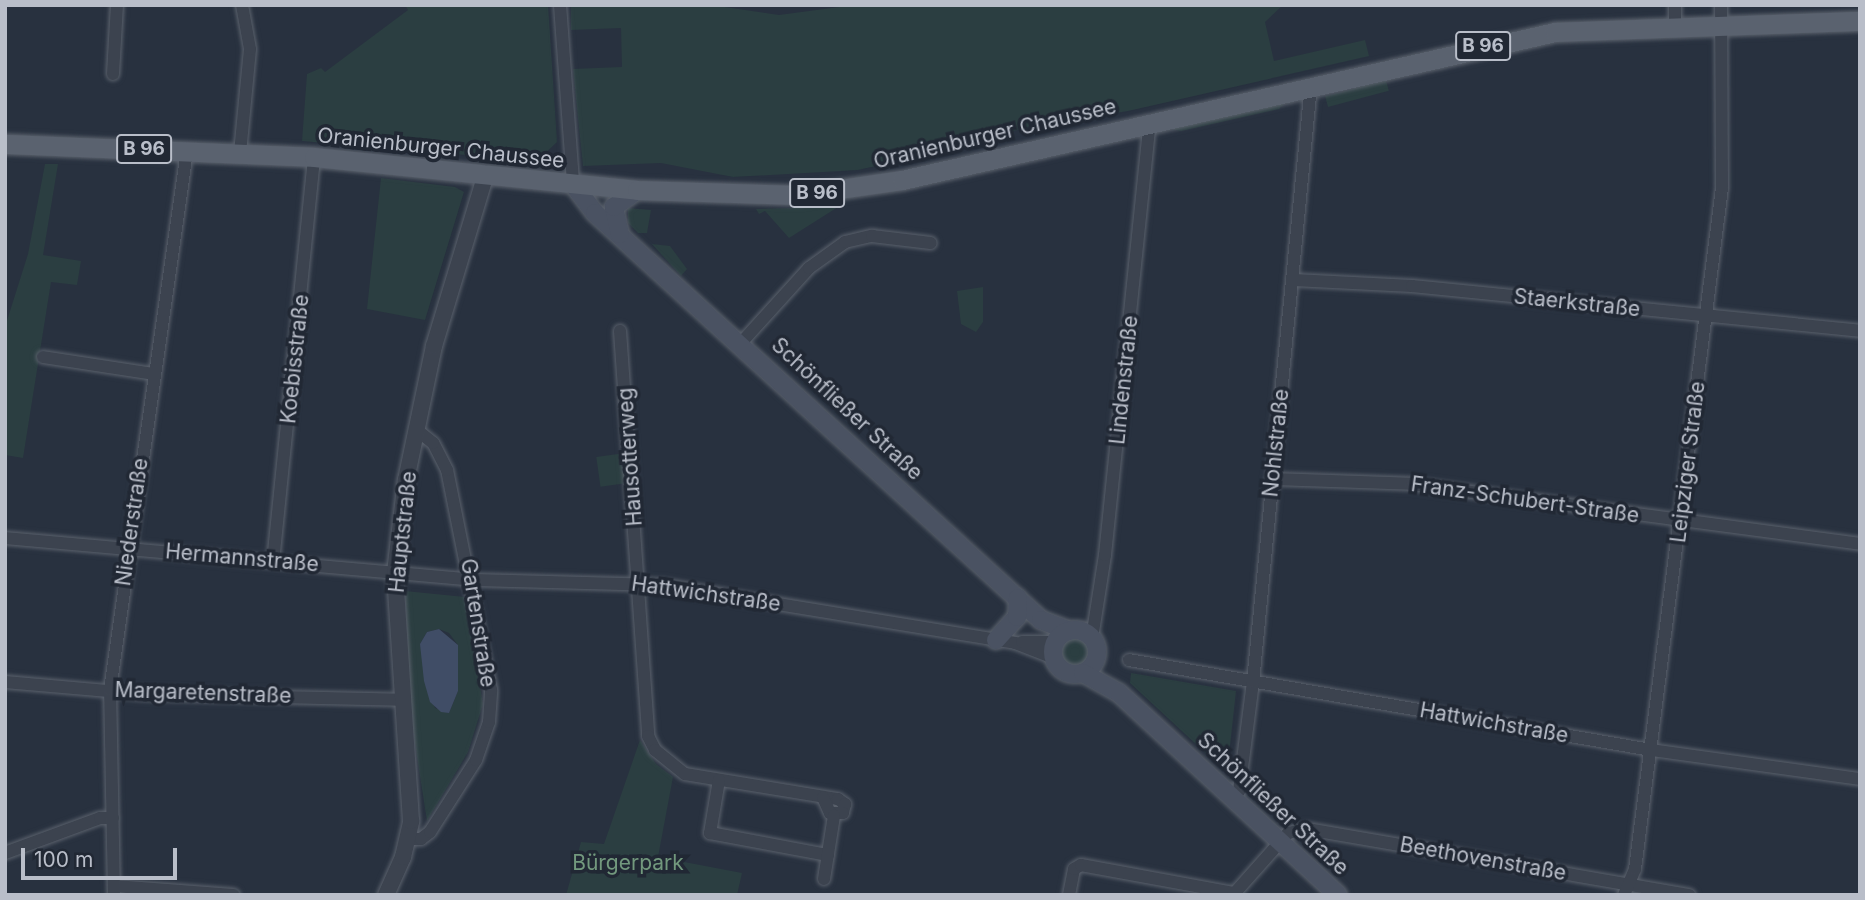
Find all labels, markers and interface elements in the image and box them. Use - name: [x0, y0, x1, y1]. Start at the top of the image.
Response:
- road number: B 96: [1455, 30, 1511, 61]
- street label: Oranienburger Chaussee: [871, 94, 1119, 174]
- street label: Oranienburger Chaussee: [316, 122, 566, 174]
- road number: B 96: [116, 134, 172, 164]
- road number: B 96: [789, 178, 845, 209]
- street label: Staerkstraße: [1512, 284, 1642, 322]
- street label: Koebisstraße: [276, 293, 314, 425]
- street label: Lindenstraße: [1105, 314, 1143, 446]
- street label: Schönfließer Straße: [766, 333, 928, 485]
- street label: Leipziger Straße: [1666, 380, 1710, 544]
- street label: Hausotterweg: [613, 387, 647, 527]
- street label: Nohlstraße: [1258, 388, 1294, 498]
- street label: Niederstraße: [111, 456, 153, 588]
- street label: Hauptstraße: [384, 470, 422, 594]
- street label: Franz-Schubert-Straße: [1409, 472, 1641, 528]
- street label: Hermannstraße: [164, 539, 320, 577]
- street label: Gartenstraße: [455, 557, 501, 689]
- street label: Hattwichstraße: [630, 571, 782, 617]
- street label: Margaretenstraße: [114, 677, 292, 709]
- street label: Hattwichstraße: [1418, 698, 1570, 748]
- street label: Schönfließer Straße: [1192, 728, 1354, 880]
- street label: Beethovenstraße: [1398, 832, 1568, 886]
- scale bar: [24, 834, 180, 878]
- text: 100 m: [34, 847, 93, 872]
- park label: Bürgerpark: [572, 850, 684, 876]

